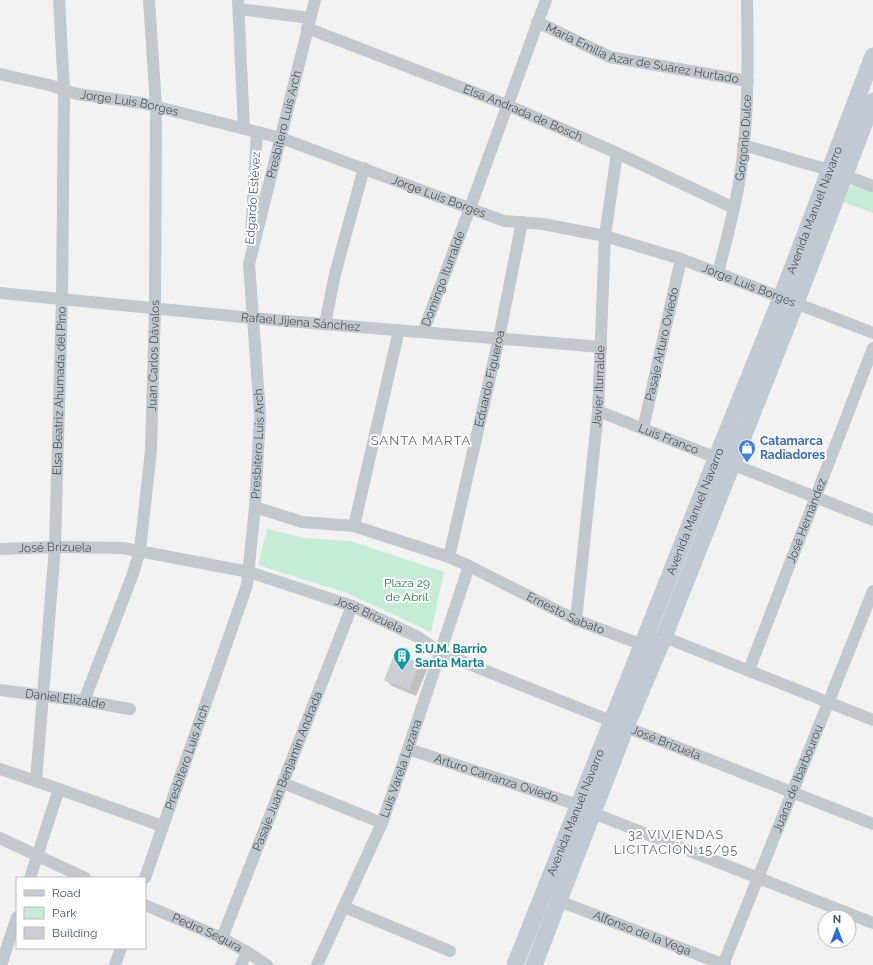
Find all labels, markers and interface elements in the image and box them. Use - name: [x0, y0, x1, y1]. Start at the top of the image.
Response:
- street label: Maria Emilia Azar de Suárez Hurtado: [543, 20, 740, 86]
- street label: Presbítero Luis Arch: [264, 69, 304, 180]
- street label: Elsa Andrada de Bosch: [461, 82, 585, 144]
- street label: Jorge Luis Borges: [80, 88, 180, 119]
- street label: Gorgonio Dulce: [732, 94, 754, 182]
- street label: Avenida Manuel Navarro: [784, 144, 845, 276]
- street label: Edgardo Estévez: [243, 151, 263, 245]
- street label: Jorge Luis Borges: [390, 173, 488, 221]
- street label: Domingo Iturralde: [419, 229, 468, 328]
- street label: Jorge Luis Borges: [700, 261, 798, 310]
- street label: Pasaje Arturo Oviedo: [642, 286, 681, 402]
- street label: Juan Carlos Dávalos: [145, 300, 162, 412]
- street label: Elsa Beatriz Ahumada del Pino: [50, 306, 69, 475]
- street label: Rafael Jijena Sánchez: [240, 310, 361, 334]
- street label: Eduardo Figueroa: [472, 329, 507, 428]
- street label: Javier Iturralde: [589, 345, 608, 428]
- street label: Presbítero Luis Arch: [248, 388, 267, 499]
- street label: Luis Franco: [636, 421, 701, 457]
- district label: SANTA MARTA: [371, 433, 471, 448]
- place label: Catamarca Radiadores: [760, 434, 825, 462]
- shop icon: Catamarca Radiadores: [737, 438, 757, 463]
- street label: Avenida Manuel Navarro: [664, 446, 727, 577]
- street label: José Hernández: [784, 476, 829, 565]
- street label: José Brizuela: [18, 540, 92, 555]
- park label: Plaza 29 de Abril: [384, 576, 430, 604]
- street label: Ernesto Sabato: [524, 589, 606, 637]
- street label: José Brizuela: [333, 594, 406, 636]
- place label: S.U.M. Barrio Santa Marta: [415, 642, 487, 670]
- building icon: S.U.M. Barrio Santa Marta: [392, 646, 412, 671]
- street label: Daniel Elizalde: [24, 686, 107, 712]
- street label: Pasaje Juan Benjamín Andrada: [250, 689, 325, 853]
- street label: Presbítero Luis Arch: [162, 703, 212, 812]
- street label: Luis Varela Lezana: [377, 717, 424, 819]
- street label: José Brizuela: [629, 723, 703, 763]
- street label: Juana de Ibarbourou: [770, 723, 826, 834]
- street label: Avenida Manuel Navarro: [544, 747, 607, 878]
- street label: Arturo Carranza Oviedo: [433, 751, 560, 805]
- district label: 32 VIVIENDAS LICITACIÓN 15/95: [614, 827, 738, 857]
- legend: [16, 877, 146, 949]
- text: Road: [52, 886, 81, 900]
- text: Park: [52, 906, 77, 920]
- street label: Alfonso de la Vega: [591, 908, 693, 958]
- north arrow: [817, 909, 857, 949]
- street label: Pedro Segura: [170, 910, 245, 955]
- text: N: [833, 913, 841, 926]
- text: Building: [52, 926, 98, 940]

